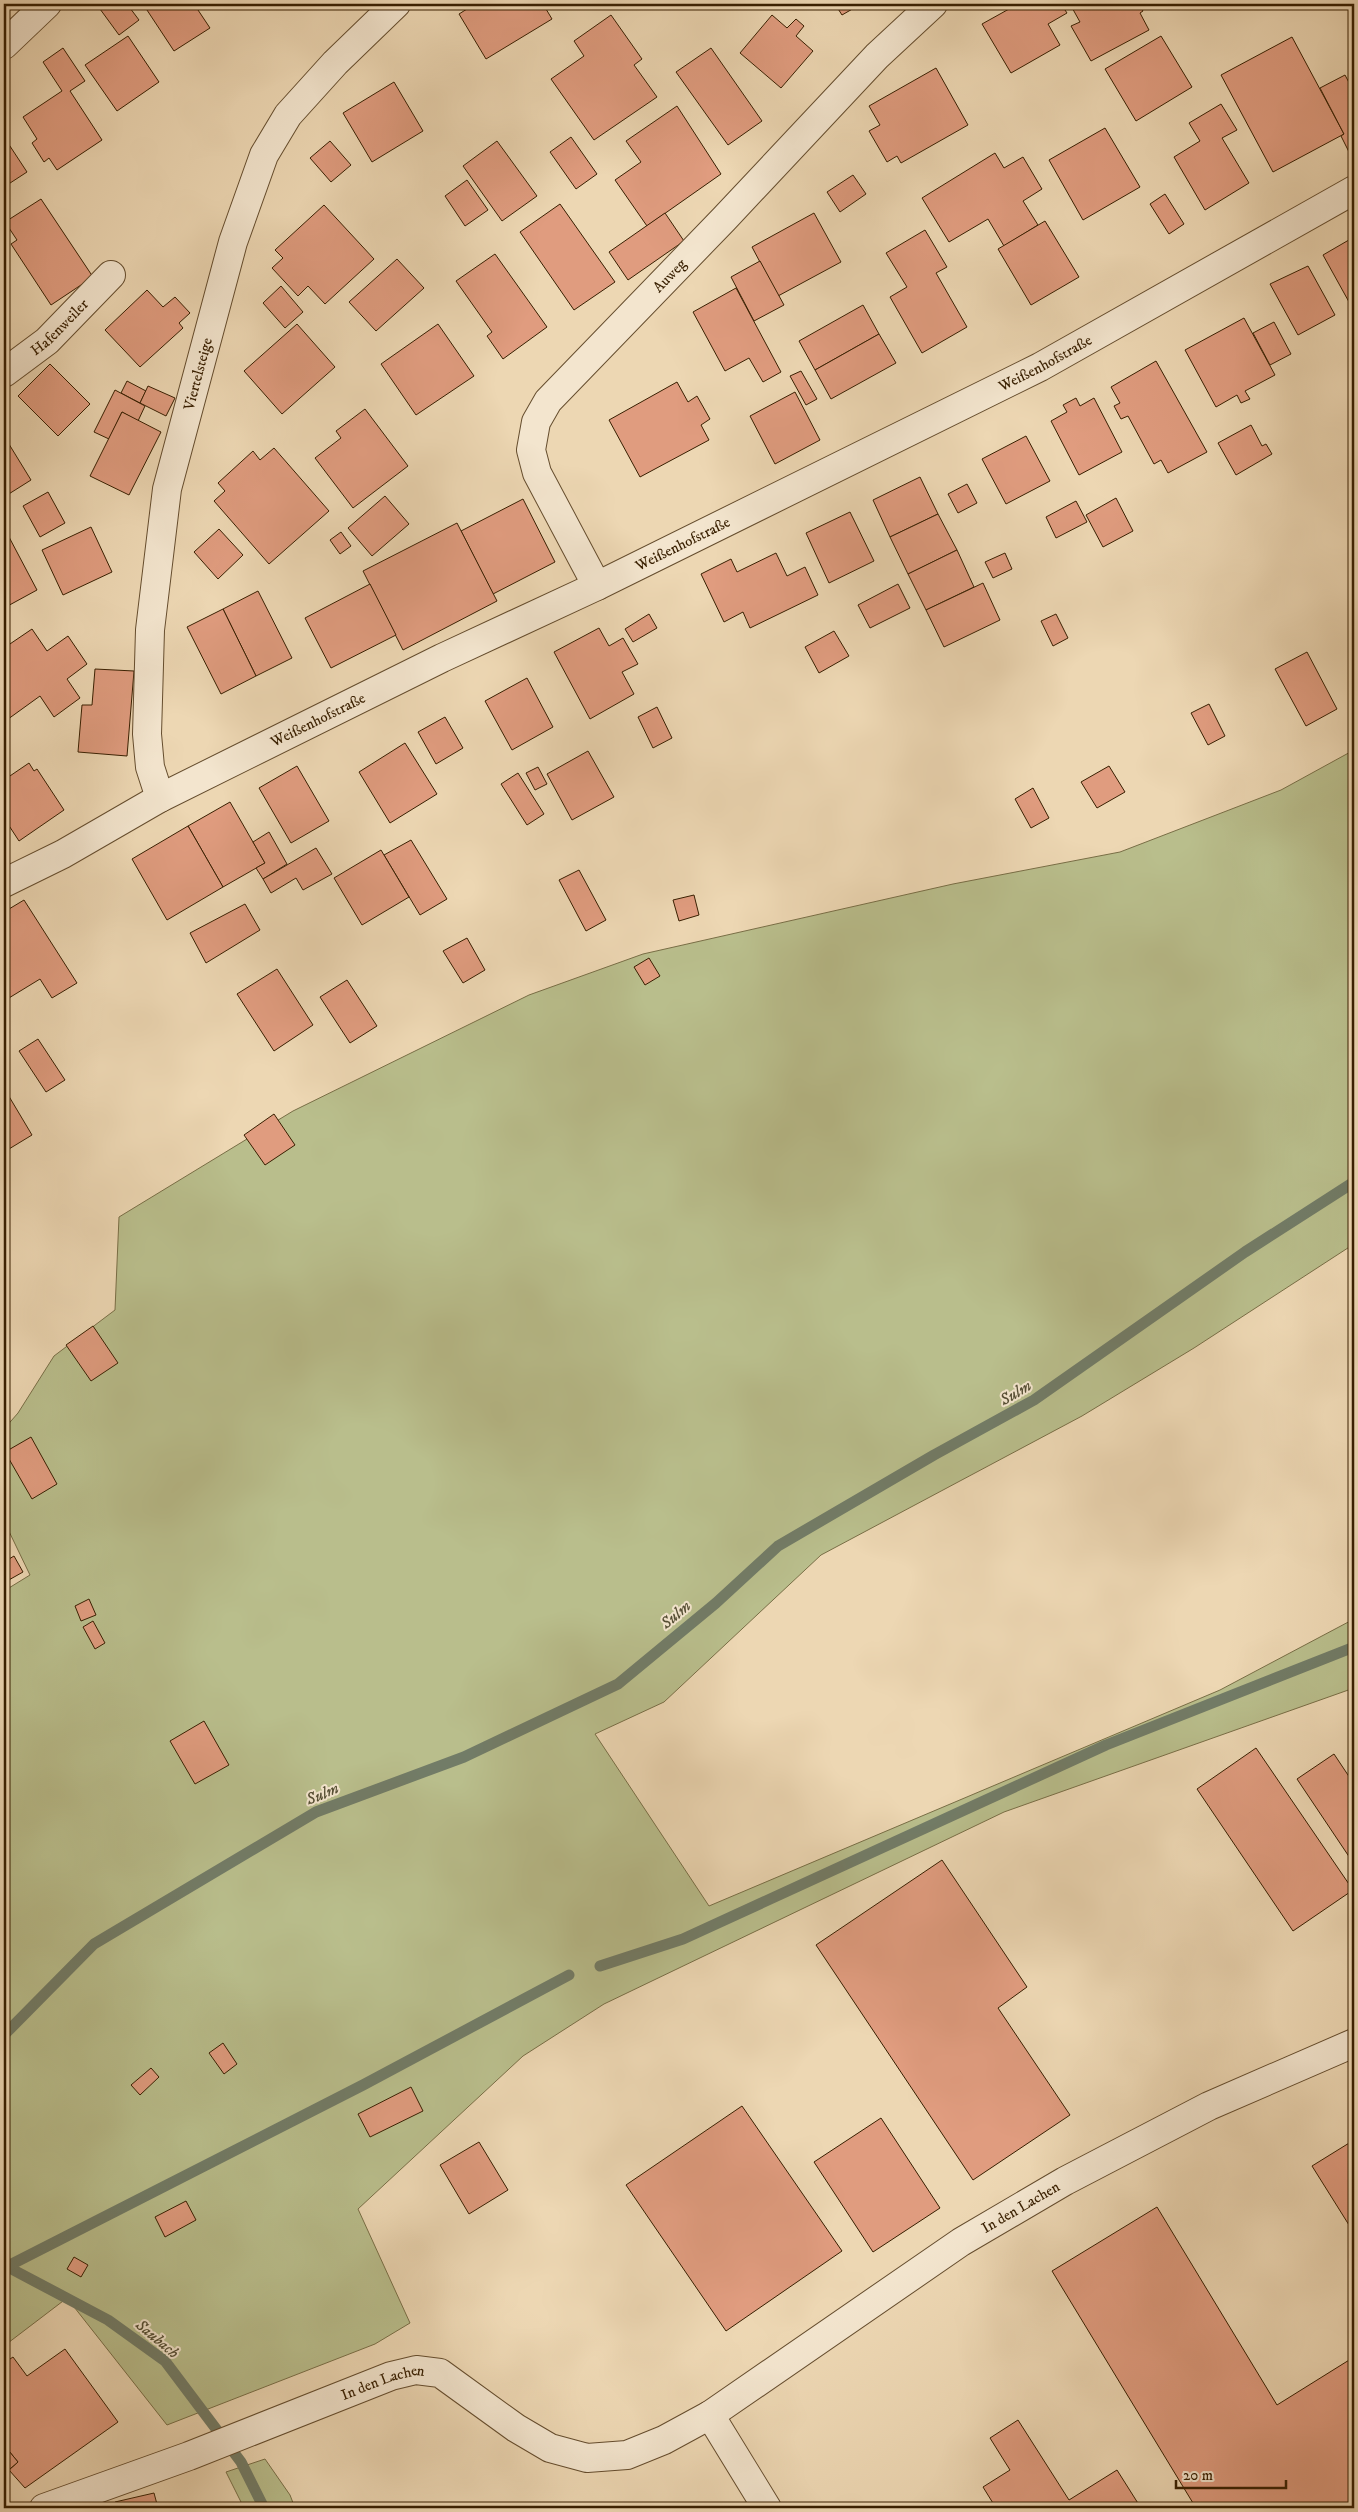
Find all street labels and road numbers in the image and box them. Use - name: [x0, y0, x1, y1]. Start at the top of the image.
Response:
- street label: Auweg: [649, 254, 691, 297]
- street label: Hafenweiler: [27, 295, 93, 360]
- street label: Weißenhofstraße: [995, 331, 1095, 396]
- street label: Viertelsteige: [179, 336, 217, 413]
- street label: Weißenhofstraße: [631, 513, 733, 576]
- street label: Weißenhofstraße: [267, 689, 369, 752]
- street label: In den Lachen: [978, 2177, 1063, 2238]
- street label: In den Lachen: [338, 2361, 426, 2405]

